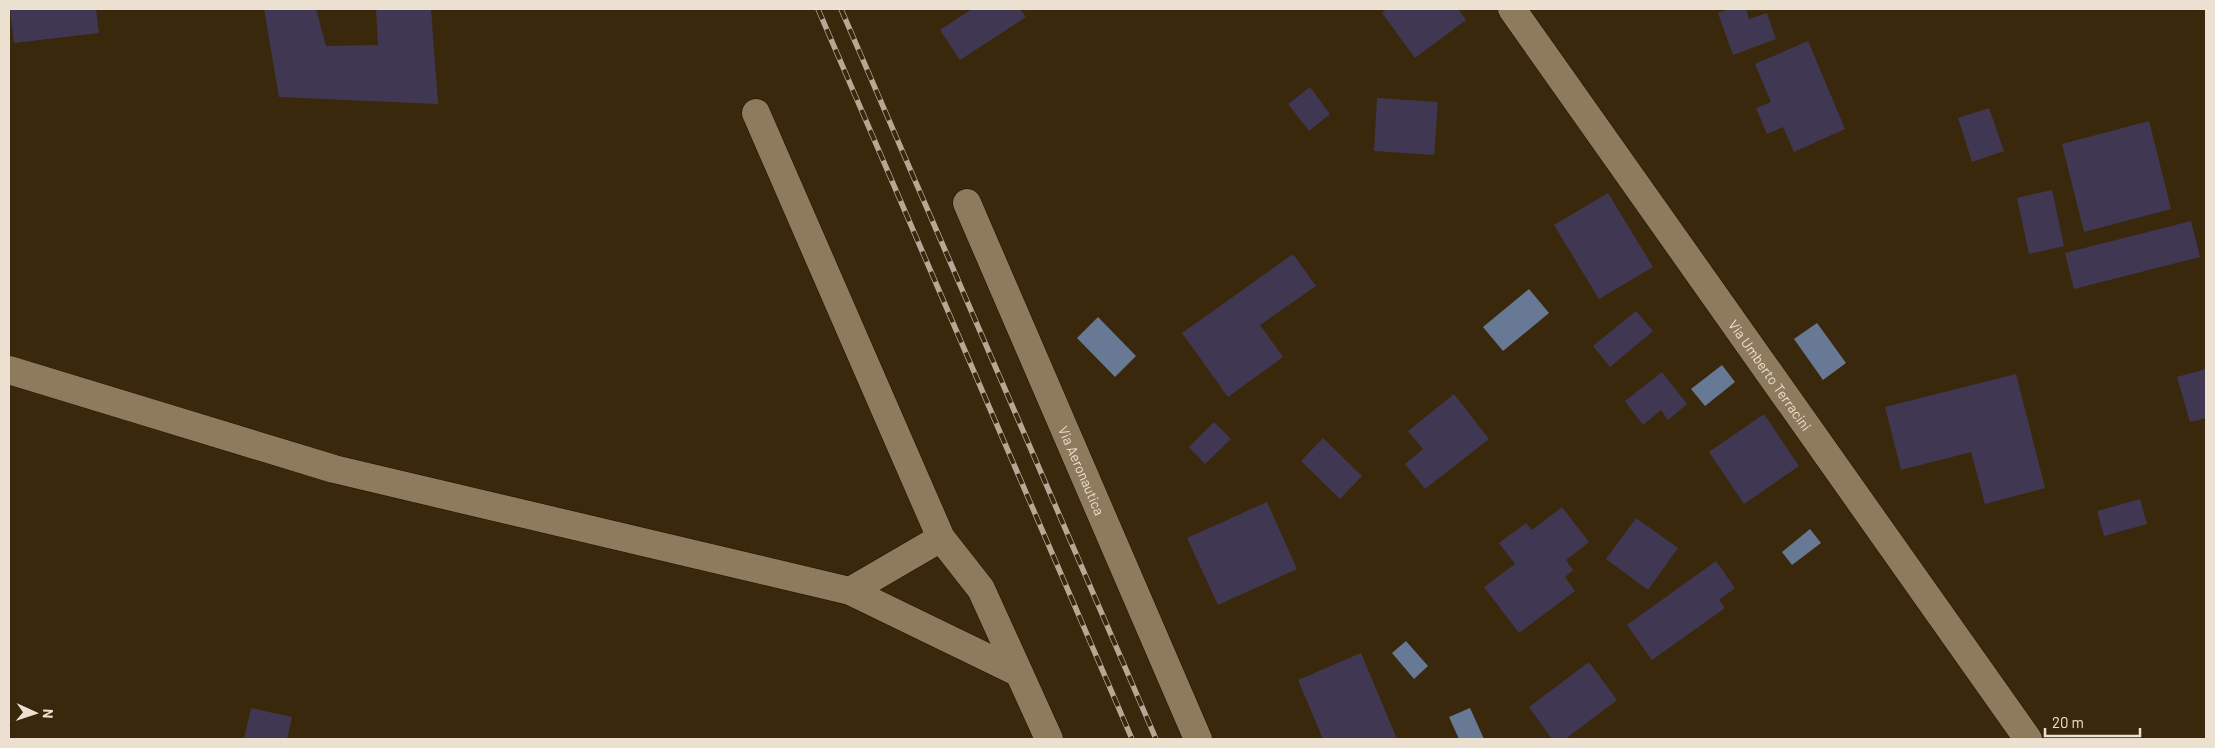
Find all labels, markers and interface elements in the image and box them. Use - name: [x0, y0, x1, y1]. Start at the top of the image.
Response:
- street label: Via Umberto Terracini: [1726, 316, 1816, 434]
- street label: Via Aeronautica: [1055, 423, 1109, 518]
- north arrow: [10, 688, 60, 738]
- scale bar: [2045, 706, 2140, 738]
- text: N: [40, 709, 57, 719]
- text: 20 m: [2052, 713, 2084, 731]

